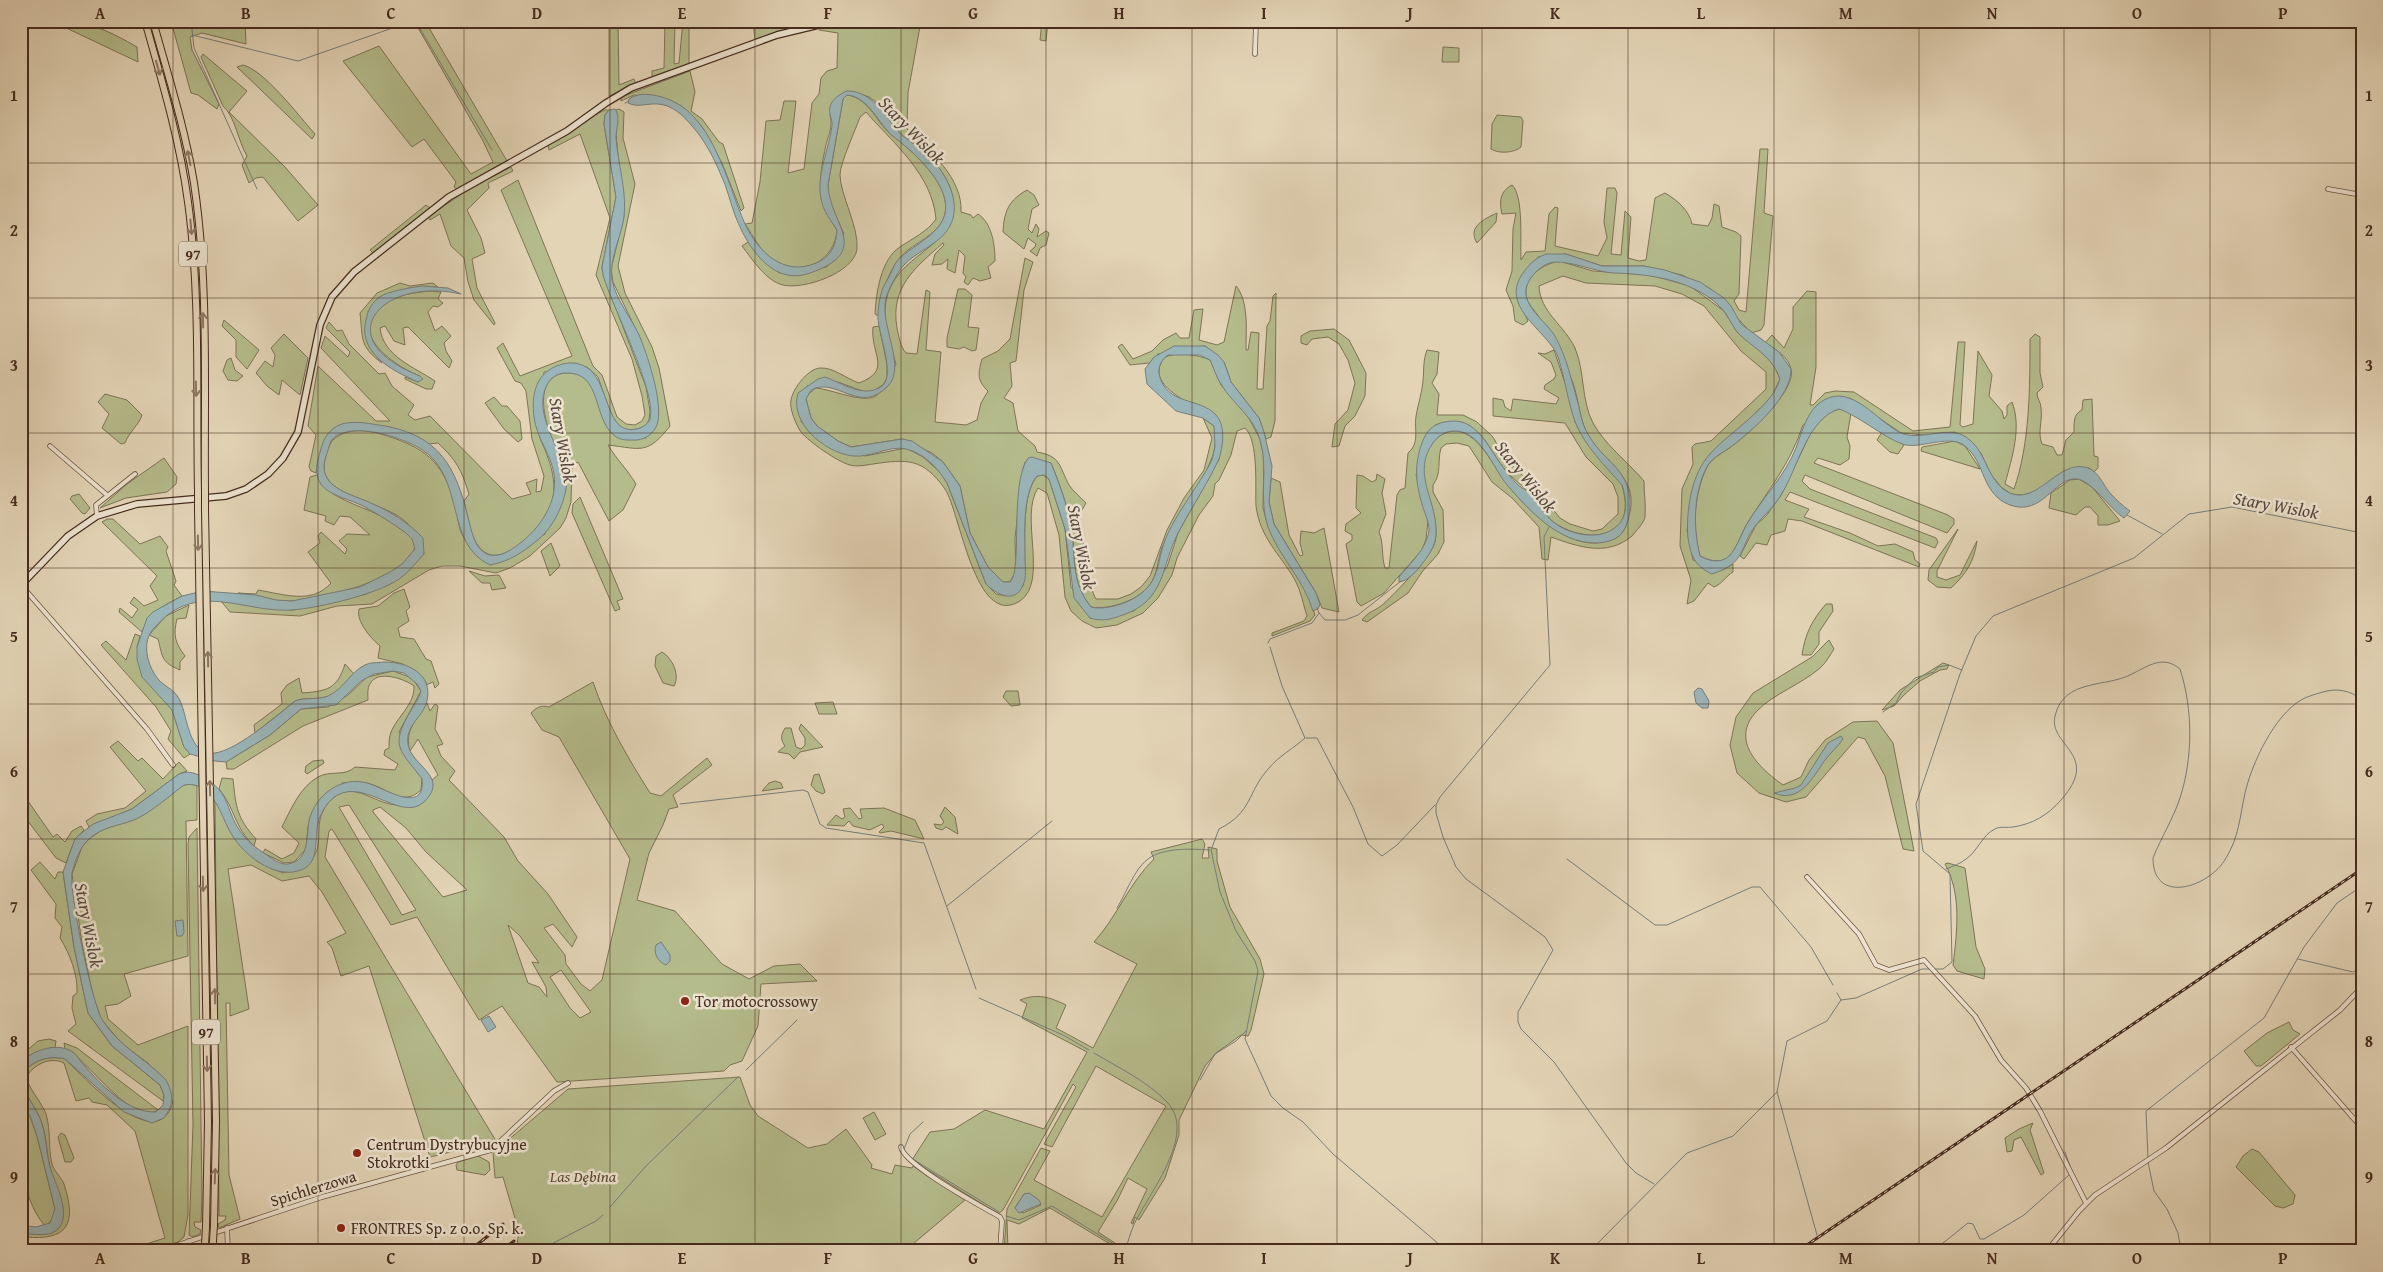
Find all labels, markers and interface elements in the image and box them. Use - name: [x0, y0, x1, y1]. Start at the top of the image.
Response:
- text: A: [95, 1, 106, 25]
- text: B: [241, 1, 251, 25]
- text: C: [386, 1, 396, 25]
- text: D: [532, 1, 542, 25]
- text: E: [678, 1, 687, 25]
- text: F: [824, 1, 832, 25]
- text: G: [968, 1, 978, 25]
- text: H: [1113, 1, 1125, 25]
- text: I: [1261, 1, 1267, 25]
- text: J: [1404, 1, 1413, 25]
- text: K: [1550, 1, 1561, 25]
- text: L: [1697, 1, 1706, 25]
- text: M: [1839, 1, 1853, 25]
- text: N: [1987, 1, 1998, 25]
- text: O: [2132, 1, 2142, 25]
- text: P: [2278, 1, 2288, 25]
- one-way arrow: [154, 60, 164, 76]
- text: 1: [10, 83, 18, 107]
- text: 1: [2365, 83, 2373, 107]
- water label: Stary Wislok: [872, 90, 952, 171]
- one-way arrow: [184, 150, 193, 166]
- text: 2: [10, 218, 18, 242]
- text: 2: [2365, 218, 2373, 242]
- one-way arrow: [186, 219, 196, 235]
- road number: 97: [179, 242, 207, 266]
- one-way arrow: [198, 312, 208, 328]
- text: 3: [10, 353, 18, 377]
- text: 3: [2365, 353, 2373, 377]
- one-way arrow: [191, 381, 201, 397]
- water label: Stary Wislok: [542, 395, 584, 485]
- water label: Stary Wislok: [1488, 434, 1564, 519]
- water label: Stary Wislok: [2231, 484, 2321, 526]
- text: 4: [10, 488, 18, 512]
- text: 4: [2365, 488, 2373, 512]
- water label: Stary Wislok: [1061, 502, 1104, 593]
- one-way arrow: [193, 534, 203, 551]
- text: 5: [10, 624, 18, 648]
- text: 5: [2365, 624, 2373, 648]
- one-way arrow: [203, 652, 212, 668]
- text: 6: [10, 759, 18, 783]
- text: 6: [2365, 759, 2373, 783]
- one-way arrow: [205, 780, 215, 796]
- one-way arrow: [199, 876, 208, 892]
- water label: Stary Wislok: [68, 880, 111, 971]
- text: 7: [10, 894, 18, 918]
- text: 7: [2365, 894, 2373, 918]
- one-way arrow: [210, 988, 219, 1004]
- place label: Tor motocrossowy: [695, 989, 818, 1013]
- marker: Tor motocrossowy: [679, 995, 691, 1007]
- road number: 97: [192, 1020, 220, 1044]
- text: 8: [10, 1029, 18, 1053]
- text: 8: [2365, 1029, 2373, 1053]
- one-way arrow: [202, 1056, 212, 1072]
- place label: Centrum Dystrybucyjne Stokrotki: [367, 1132, 527, 1174]
- marker: Centrum Dystrybucyjne Stokrotki: [351, 1147, 363, 1159]
- street label: Spichlerzowa: [267, 1163, 359, 1212]
- park label: Las Dębina: [549, 1164, 617, 1188]
- text: 9: [10, 1165, 18, 1189]
- text: 9: [2365, 1165, 2373, 1189]
- one-way arrow: [210, 1168, 220, 1184]
- place label: FRONTRES Sp. z o.o. Sp. k.: [351, 1216, 524, 1240]
- marker: FRONTRES Sp. z o.o. Sp. k.: [335, 1222, 347, 1234]
- text: A: [95, 1246, 106, 1270]
- text: B: [241, 1246, 251, 1270]
- text: C: [386, 1246, 396, 1270]
- text: D: [532, 1246, 542, 1270]
- text: E: [678, 1246, 687, 1270]
- text: F: [824, 1246, 832, 1270]
- text: G: [968, 1246, 978, 1270]
- text: H: [1113, 1246, 1125, 1270]
- text: I: [1261, 1246, 1267, 1270]
- text: J: [1404, 1246, 1413, 1270]
- text: K: [1550, 1246, 1561, 1270]
- text: L: [1697, 1246, 1706, 1270]
- text: M: [1839, 1246, 1853, 1270]
- text: N: [1987, 1246, 1998, 1270]
- text: O: [2132, 1246, 2142, 1270]
- text: P: [2278, 1246, 2288, 1270]

